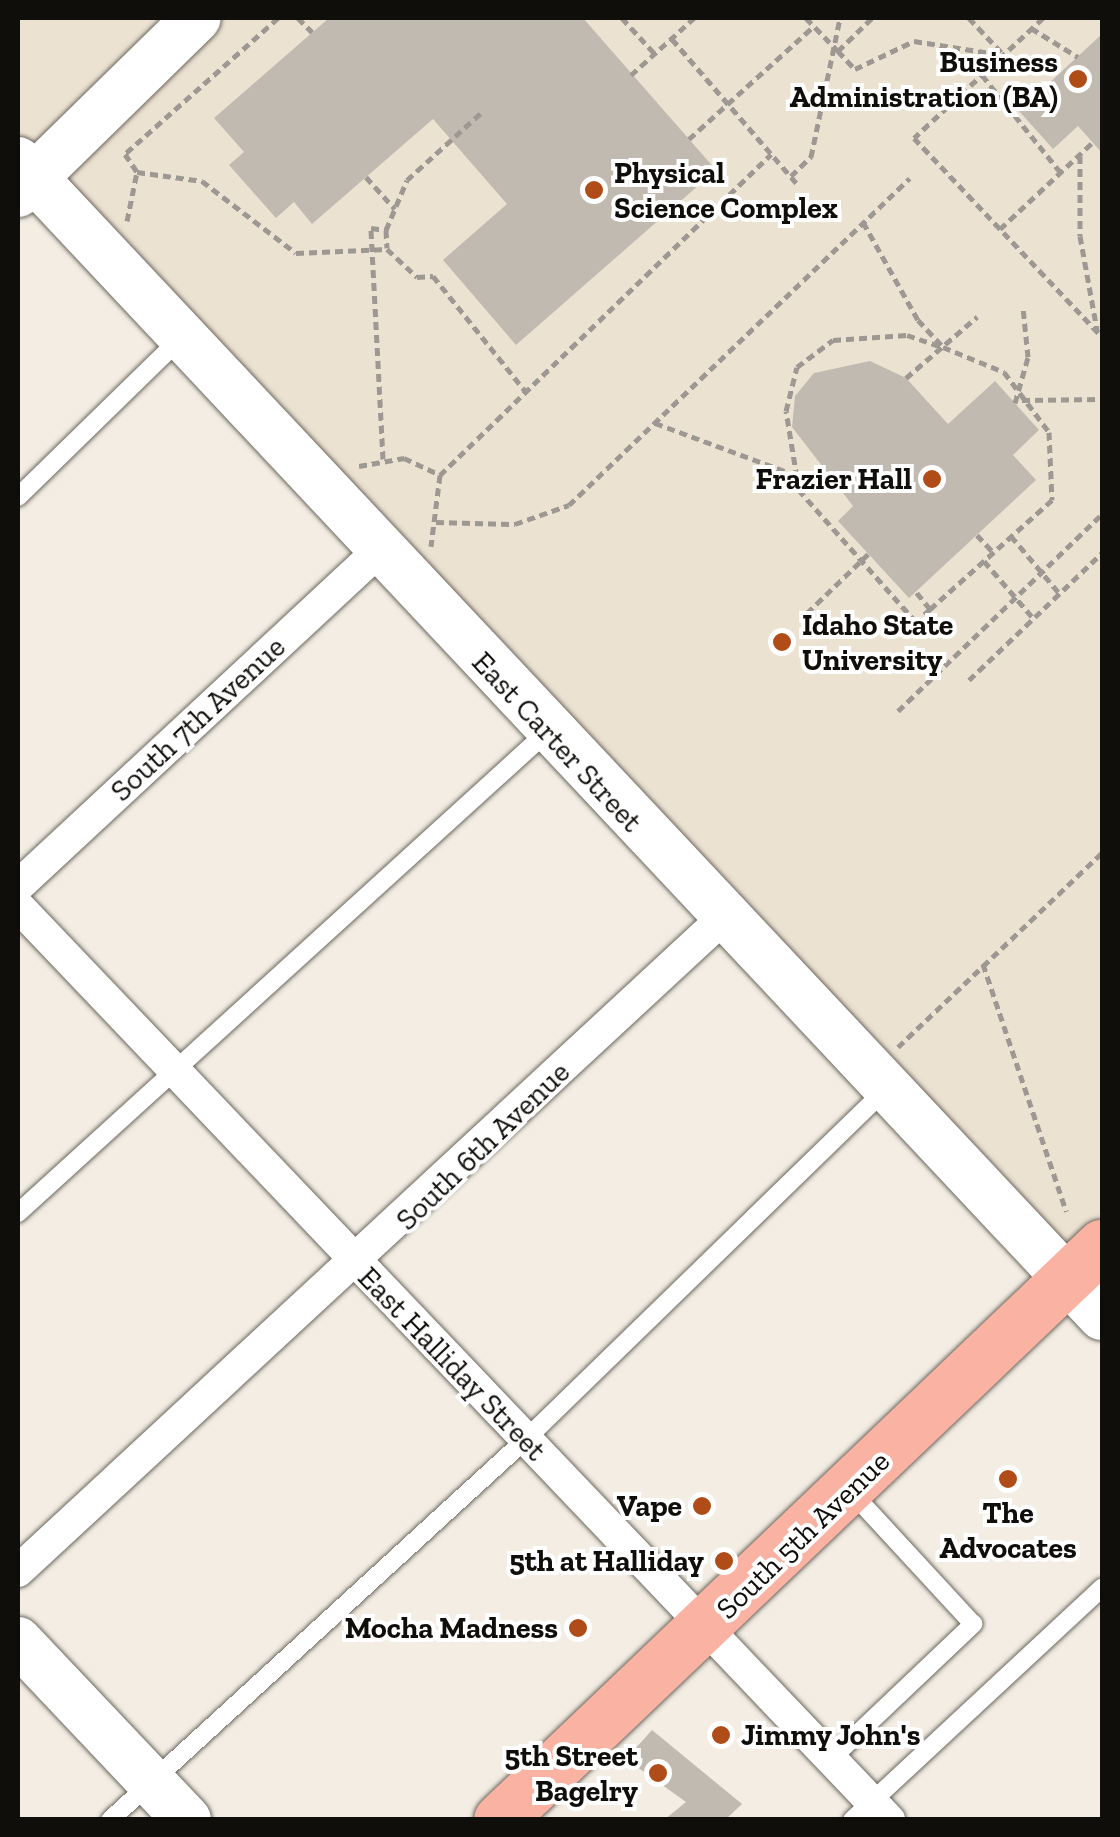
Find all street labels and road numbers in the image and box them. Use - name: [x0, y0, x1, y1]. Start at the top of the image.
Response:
- street label: South 7th Avenue: [103, 628, 293, 810]
- street label: East Carter Street: [464, 644, 650, 840]
- street label: South 6th Avenue: [388, 1054, 578, 1238]
- street label: East Halliday Street: [350, 1259, 554, 1469]
- street label: South 5th Avenue: [708, 1443, 898, 1627]

